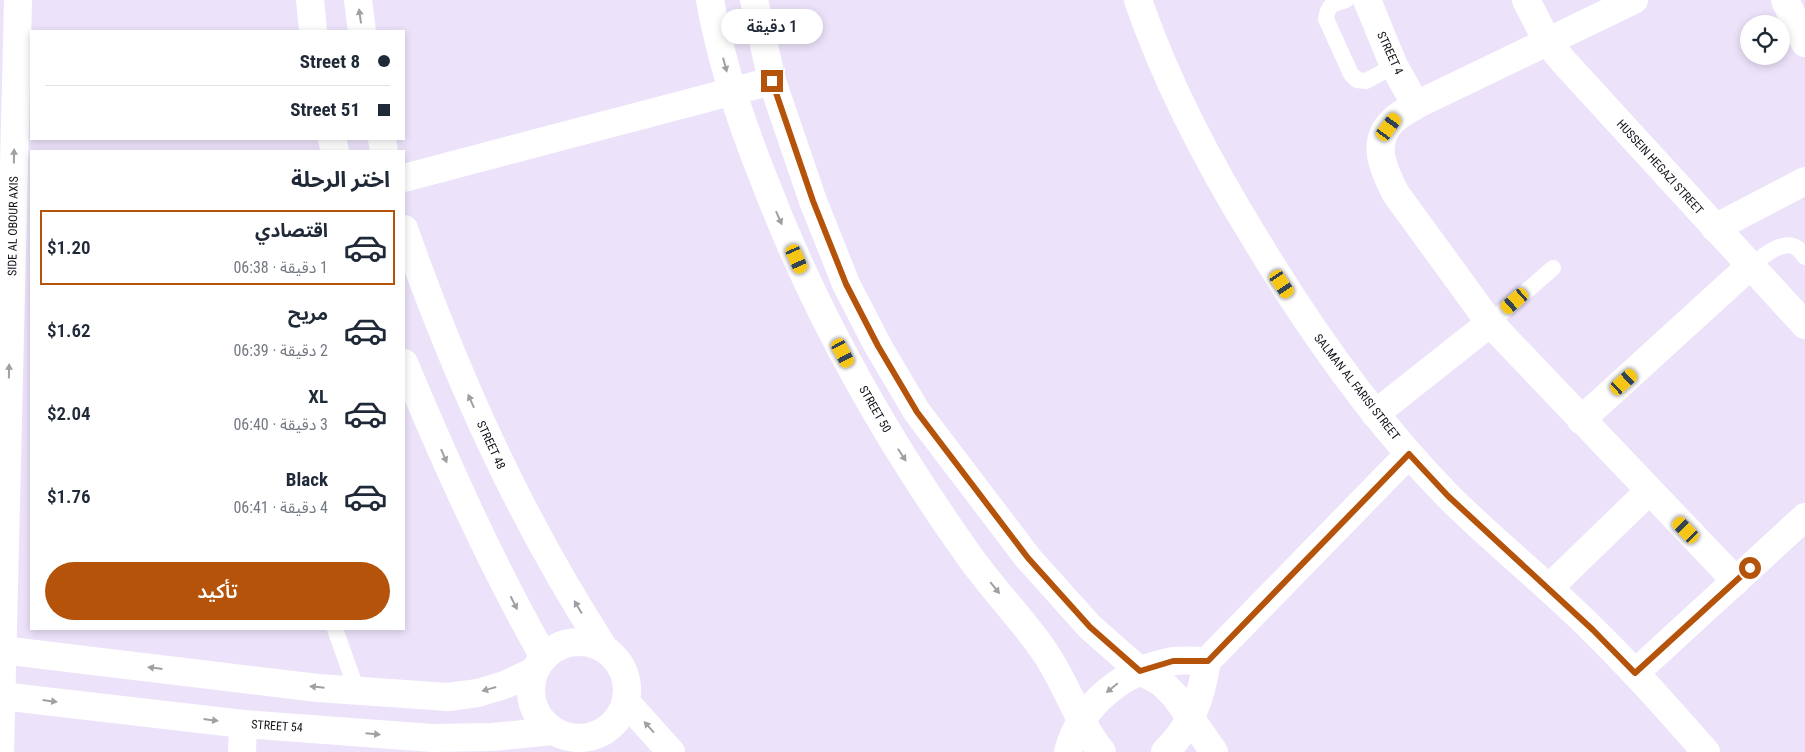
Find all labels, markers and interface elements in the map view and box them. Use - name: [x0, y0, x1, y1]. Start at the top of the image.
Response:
- one-way arrow: [356, 7, 364, 23]
- callout: 1 دقيقة: [721, 8, 823, 44]
- map controls: [1740, 15, 1790, 65]
- button: locate: [1740, 15, 1790, 65]
- text: 1 دقيقة: [747, 17, 797, 36]
- street label: STREET 4: [1374, 29, 1406, 77]
- text: Street 8: [300, 50, 360, 73]
- one-way arrow: [721, 57, 729, 72]
- route end: [761, 70, 783, 92]
- text: Street 51: [290, 98, 360, 121]
- car: [1374, 110, 1403, 144]
- street label: HUSSEIN HEGAZI STREET: [1614, 117, 1706, 217]
- one-way arrow: [11, 148, 19, 164]
- text: اختر الرحلة: [291, 167, 390, 192]
- street label: SIDE AL OBOUR AXIS: [5, 176, 21, 276]
- one-way arrow: [775, 211, 783, 225]
- text: اقتصادي: [255, 219, 328, 242]
- icon: car: [343, 225, 388, 270]
- text: $1.20: [47, 236, 91, 259]
- car: [784, 242, 809, 276]
- text: 1 دقيقة · 06:38: [233, 258, 328, 277]
- car: [1267, 267, 1296, 301]
- car: [1498, 285, 1531, 317]
- text: مريح: [288, 302, 328, 325]
- icon: car: [343, 308, 388, 353]
- text: $1.62: [47, 319, 91, 342]
- street label: SALMAN AL FARISI STREET: [1311, 331, 1403, 443]
- car: [829, 336, 856, 370]
- text: 2 دقيقة · 06:39: [233, 341, 328, 360]
- one-way arrow: [5, 363, 13, 379]
- car: [1607, 366, 1640, 398]
- street label: STREET 50: [856, 383, 894, 435]
- text: XL: [308, 385, 328, 408]
- icon: car: [343, 391, 388, 436]
- one-way arrow: [466, 394, 474, 408]
- text: $2.04: [47, 402, 91, 425]
- text: 3 دقيقة · 06:40: [233, 415, 328, 434]
- street label: STREET 48: [474, 419, 508, 471]
- one-way arrow: [897, 448, 907, 461]
- one-way arrow: [440, 449, 448, 463]
- text: Black: [286, 468, 328, 491]
- icon: car: [343, 474, 388, 519]
- text: $1.76: [47, 485, 91, 508]
- text: 4 دقيقة · 06:41: [233, 498, 328, 517]
- car: [1670, 514, 1701, 546]
- route start: [1739, 557, 1761, 579]
- button: تأكيد: [45, 562, 390, 620]
- one-way arrow: [989, 581, 1000, 594]
- one-way arrow: [510, 596, 518, 610]
- one-way arrow: [573, 601, 582, 614]
- one-way arrow: [147, 664, 163, 672]
- one-way arrow: [1106, 682, 1119, 693]
- one-way arrow: [308, 683, 324, 691]
- one-way arrow: [482, 686, 497, 694]
- one-way arrow: [42, 697, 58, 705]
- one-way arrow: [203, 716, 219, 724]
- street label: STREET 54: [251, 717, 303, 735]
- one-way arrow: [643, 721, 654, 734]
- one-way arrow: [365, 730, 381, 738]

